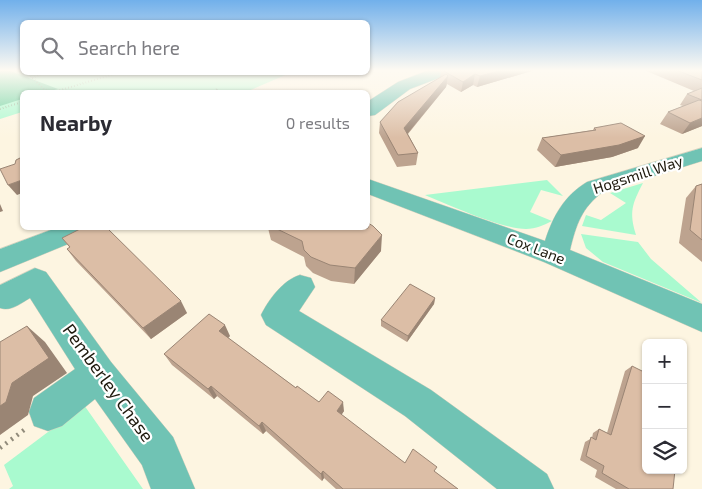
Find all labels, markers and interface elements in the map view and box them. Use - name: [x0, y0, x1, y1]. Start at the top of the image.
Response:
- search box: [20, 20, 370, 75]
- icon: search: [38, 34, 66, 62]
- text: Search here: [78, 36, 180, 59]
- text: Nearby: [40, 110, 112, 135]
- text: 0 results: [286, 113, 350, 132]
- street label: Hogsmill Way: [591, 151, 685, 197]
- street label: Cox Lane: [505, 229, 568, 267]
- street label: Pemberley Chase: [59, 319, 159, 446]
- map controls: [642, 339, 687, 474]
- button: +: [642, 339, 687, 384]
- button: −: [642, 384, 687, 429]
- button: layers: [642, 429, 687, 474]

